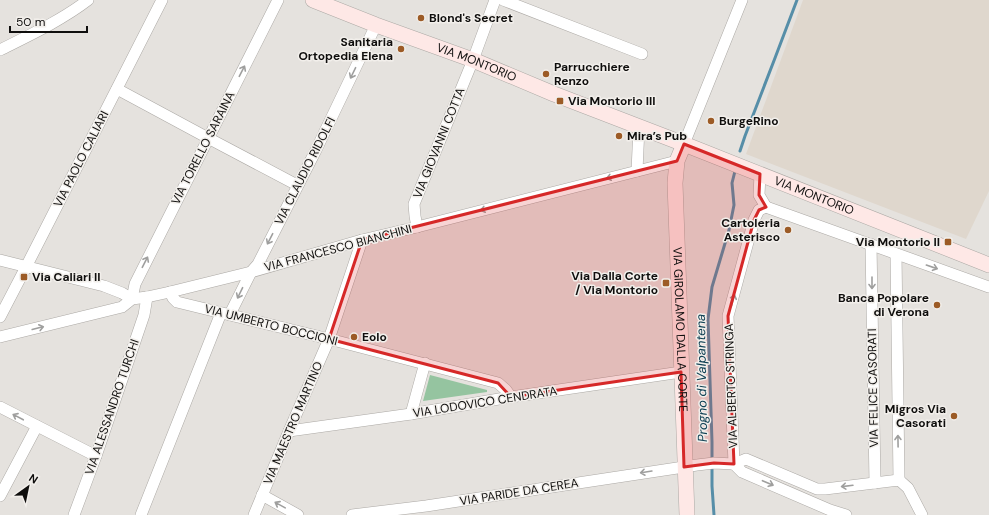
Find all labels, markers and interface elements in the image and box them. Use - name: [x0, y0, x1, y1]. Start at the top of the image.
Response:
- scale bar: [10, 8, 87, 34]
- place label: Blond's Secret: [429, 10, 513, 26]
- marker: Blond's Secret: [416, 13, 426, 23]
- text: 50 m: [16, 14, 45, 30]
- place label: Sanitaria Ortopedia Elena: [298, 34, 393, 64]
- street label: VIA MONTORIO: [434, 40, 519, 85]
- marker: Sanitaria Ortopedia Elena: [396, 44, 406, 54]
- place label: Parrucchiere Renzo: [554, 59, 630, 89]
- one-way arrow: [239, 66, 246, 78]
- one-way arrow: [349, 66, 356, 78]
- marker: Parrucchiere Renzo: [541, 69, 551, 79]
- street label: VIA GIOVANNI COTTA: [409, 85, 469, 201]
- street label: VIA TORELLO SARAINA: [168, 89, 239, 207]
- place label: Via Montorio III: [568, 93, 655, 109]
- marker: Via Montorio III: [555, 96, 565, 106]
- street label: VIA PAOLO CALIARI: [50, 108, 112, 210]
- place label: BurgeRino: [719, 113, 779, 129]
- street label: VIA CLAUDIO RIDOLFI: [271, 114, 339, 228]
- marker: BurgeRino: [706, 116, 716, 126]
- place label: Mira’s Pub: [627, 128, 687, 144]
- marker: Mira’s Pub: [614, 131, 624, 141]
- street label: VIA MONTORIO: [772, 173, 856, 219]
- one-way arrow: [606, 174, 619, 181]
- one-way arrow: [480, 206, 493, 214]
- place label: Cartoleria Asterisco: [721, 215, 780, 245]
- street label: VIA FRANCESCO BIANCHINI: [262, 221, 414, 275]
- marker: Cartoleria Asterisco: [783, 225, 793, 235]
- one-way arrow: [266, 233, 274, 245]
- place label: Via Montorio II: [856, 234, 940, 250]
- marker: Via Montorio II: [943, 237, 953, 247]
- street label: VIA GIROLAMO DALLA CORTE: [669, 247, 691, 413]
- one-way arrow: [142, 257, 150, 269]
- one-way arrow: [926, 263, 938, 271]
- place label: Via Dalla Corte / Via Montorio: [571, 268, 658, 298]
- place label: Via Caliari II: [32, 269, 101, 285]
- marker: Via Caliari II: [19, 272, 29, 282]
- one-way arrow: [868, 276, 876, 289]
- marker: Via Dalla Corte / Via Montorio: [661, 278, 671, 288]
- one-way arrow: [236, 287, 243, 299]
- place label: Banca Popolare di Verona: [838, 290, 929, 320]
- one-way arrow: [729, 294, 737, 307]
- marker: Banca Popolare di Verona: [932, 300, 942, 310]
- street label: VIA UMBERTO BOCCIONI: [203, 301, 339, 349]
- water label: Progno di Valpantena: [692, 314, 711, 442]
- street label: VIA ALBERTO STRINGA: [721, 323, 741, 449]
- one-way arrow: [31, 324, 44, 331]
- street label: VIA FELICE CASORATI: [864, 328, 882, 448]
- place label: Eolo: [362, 329, 387, 345]
- marker: Eolo: [349, 332, 359, 342]
- street label: VIA ALESSANDRO TURCHI: [81, 337, 143, 477]
- street label: VIA MAESTRO MARTINO: [260, 359, 326, 487]
- street label: VIA LODOVICO CENDRATA: [412, 383, 558, 421]
- place label: Migros Via Casorati: [885, 401, 946, 431]
- marker: Migros Via Casorati: [949, 411, 959, 421]
- one-way arrow: [12, 412, 24, 420]
- one-way arrow: [894, 435, 902, 448]
- north arrow: [8, 467, 48, 507]
- one-way arrow: [640, 469, 653, 477]
- text: N: [26, 471, 41, 487]
- street label: VIA PARIDE DA CEREA: [458, 475, 580, 509]
- one-way arrow: [761, 480, 773, 488]
- one-way arrow: [841, 482, 854, 490]
- one-way arrow: [274, 500, 286, 508]

